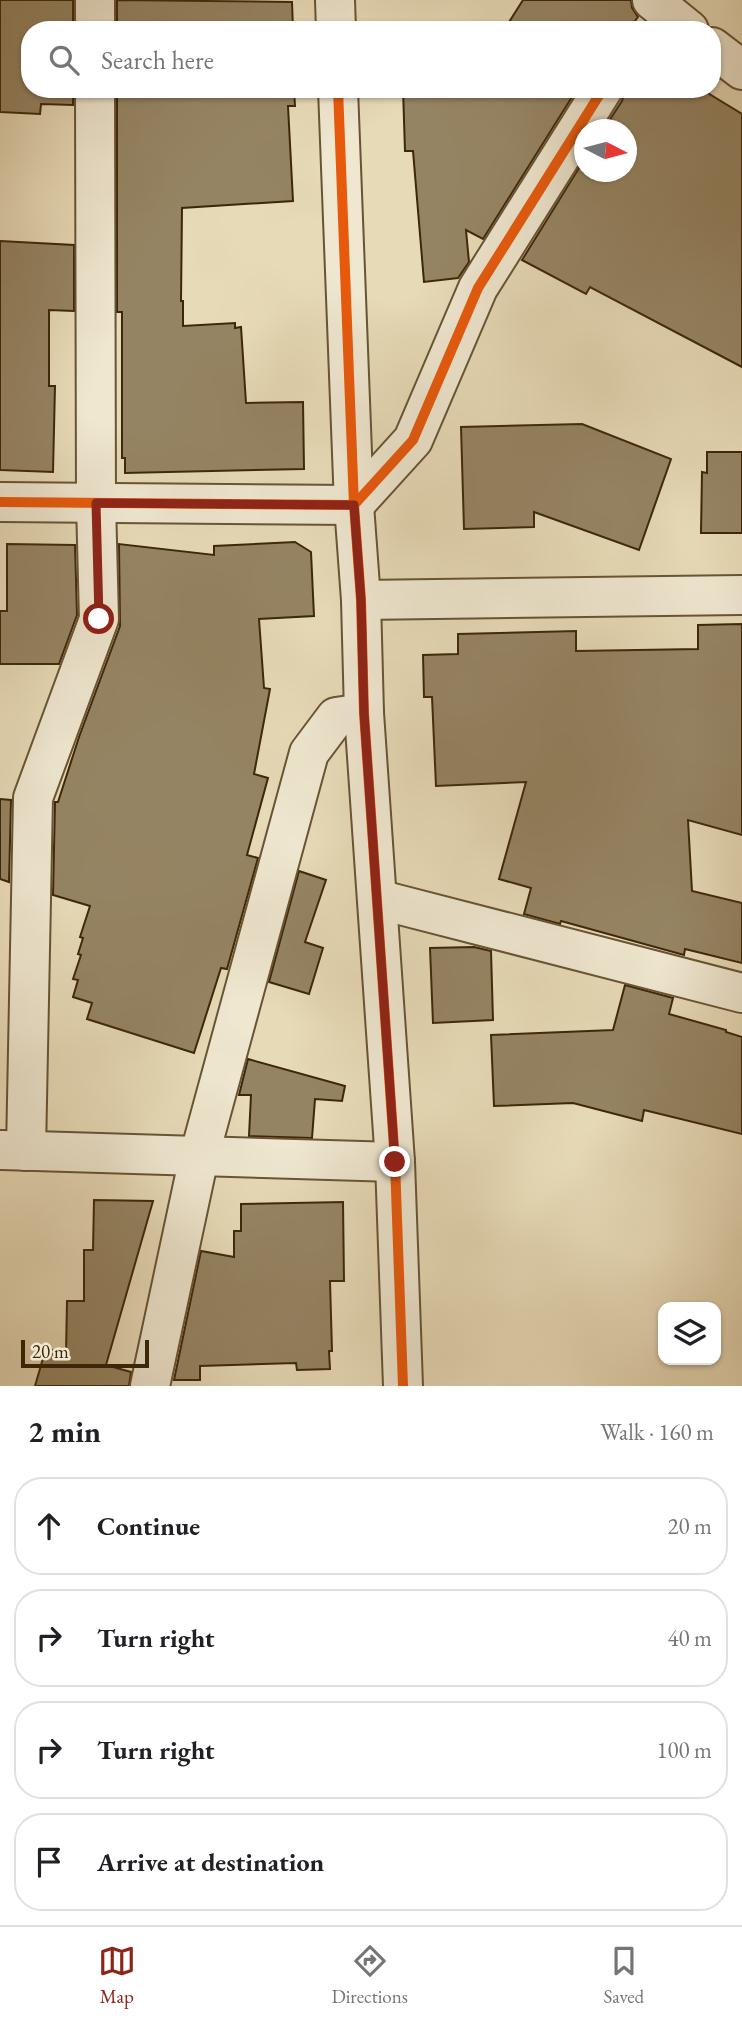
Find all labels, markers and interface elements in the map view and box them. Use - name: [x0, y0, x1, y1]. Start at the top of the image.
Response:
- search box: [21, 21, 721, 98]
- icon: search: [45, 41, 83, 79]
- text: Search here: [101, 43, 214, 77]
- north arrow: [574, 119, 637, 182]
- route start: [83, 603, 114, 634]
- route end: [379, 1146, 410, 1177]
- map controls: [658, 1302, 721, 1365]
- button: layers: [658, 1302, 721, 1365]
- scale bar: [21, 1337, 149, 1369]
- text: 20 m: [32, 1339, 69, 1364]
- text: 2 min: [28, 1412, 101, 1451]
- text: Walk · 160 m: [600, 1417, 714, 1447]
- icon: ahead: [30, 1507, 68, 1545]
- text: Continue: [97, 1509, 200, 1543]
- text: 20 m: [667, 1511, 712, 1541]
- icon: right: [30, 1619, 68, 1657]
- text: Turn right: [97, 1621, 215, 1655]
- text: 40 m: [667, 1623, 712, 1653]
- icon: right: [30, 1731, 68, 1769]
- text: Turn right: [97, 1733, 215, 1767]
- text: 100 m: [656, 1735, 712, 1765]
- icon: arrive: [30, 1843, 68, 1881]
- text: Arrive at destination: [97, 1845, 324, 1879]
- tab: Map: [98, 1942, 136, 2009]
- tab: Directions: [331, 1942, 408, 2009]
- tab: Saved: [603, 1942, 644, 2009]

